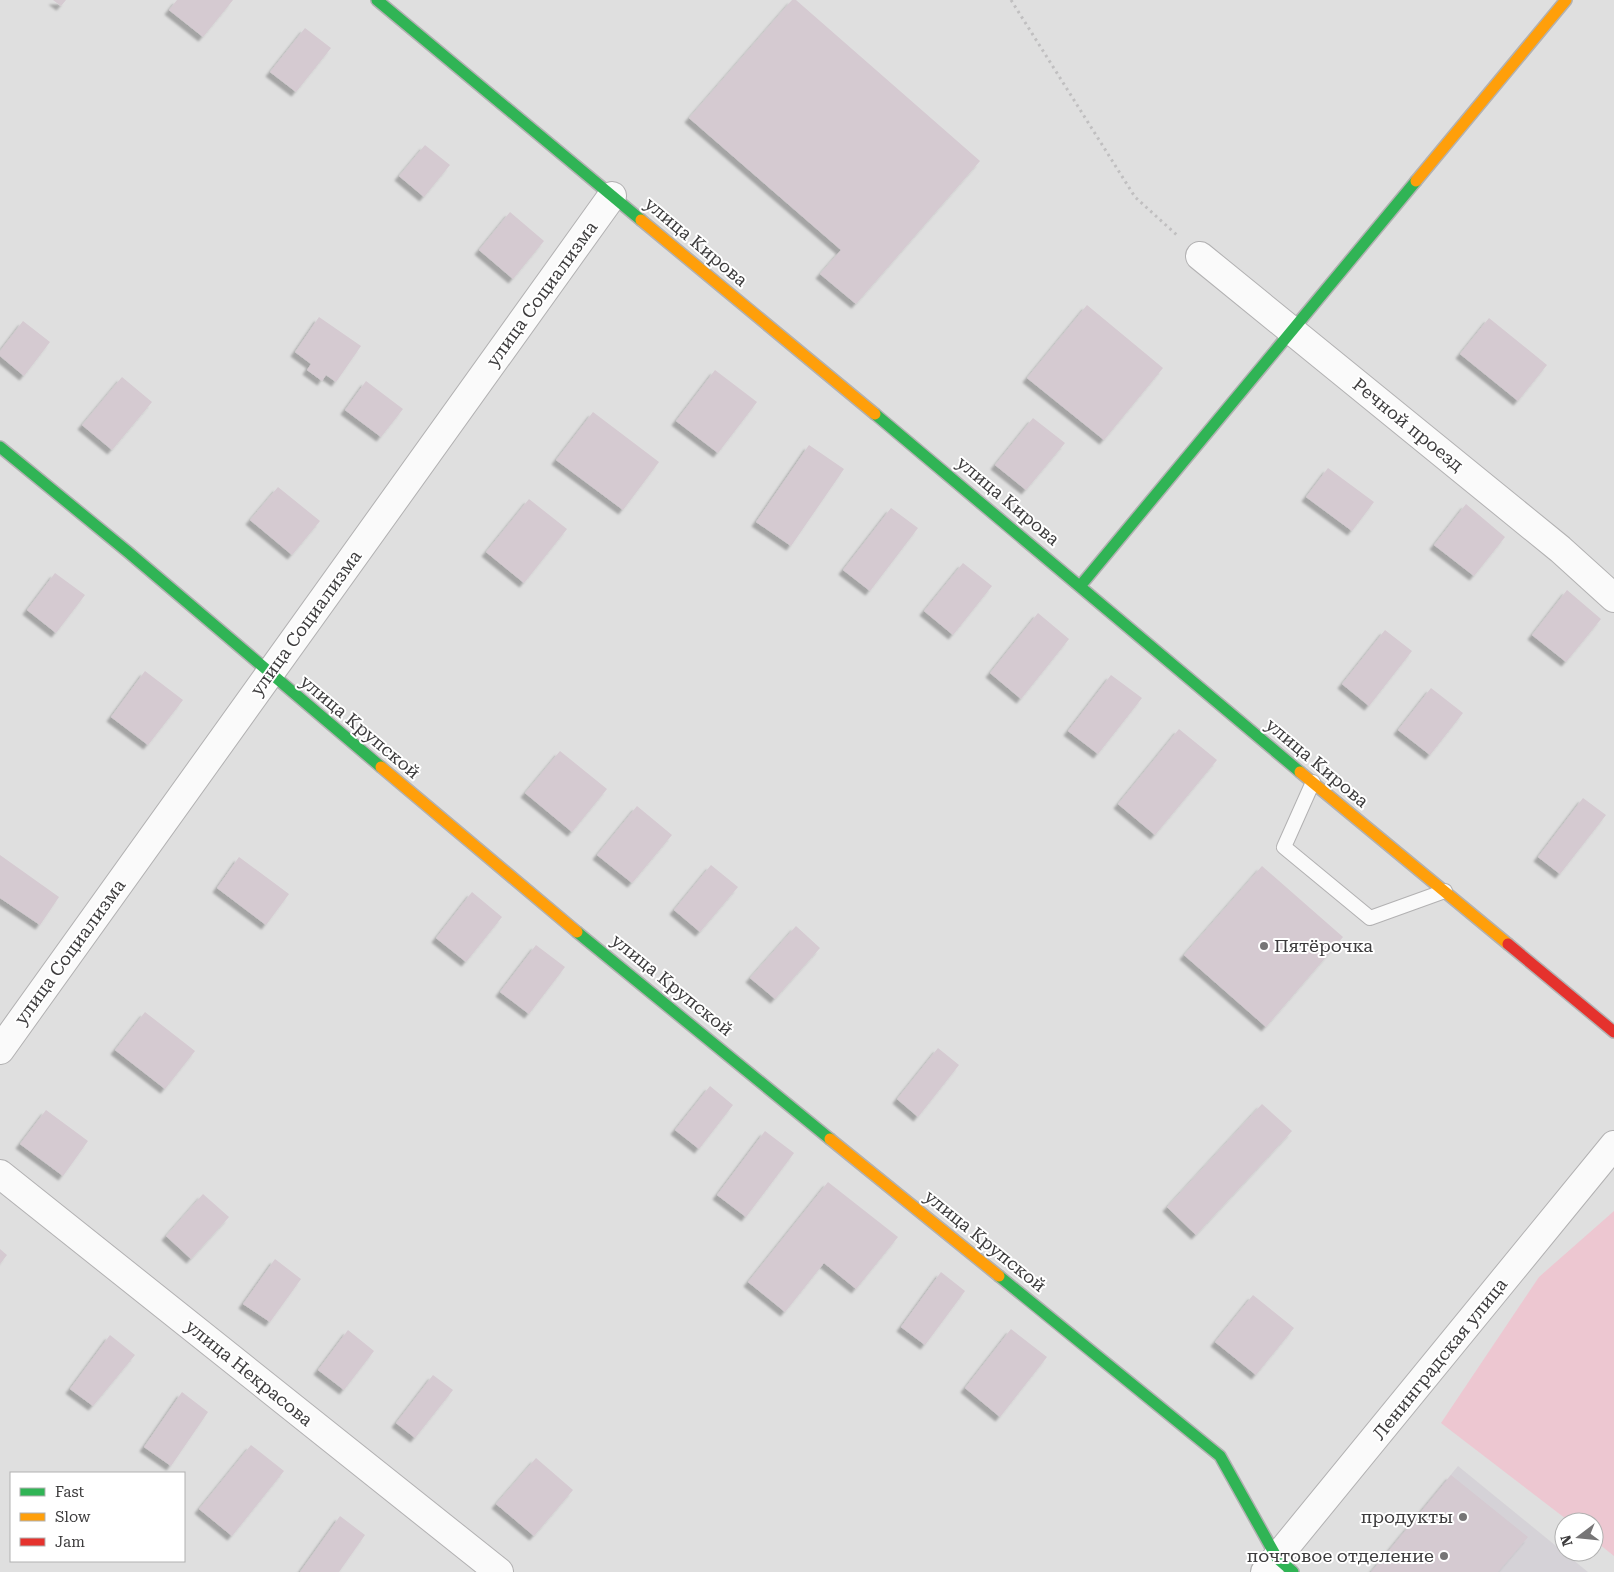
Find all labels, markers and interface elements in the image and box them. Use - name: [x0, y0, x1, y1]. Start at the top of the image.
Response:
- street label: улица Кирова: [641, 193, 752, 291]
- street label: улица Социализма: [482, 217, 602, 371]
- street label: Речной проезд: [1349, 374, 1468, 476]
- street label: улица Кирова: [953, 452, 1064, 550]
- street label: улица Социализма: [246, 546, 366, 700]
- street label: улица Крупской: [296, 670, 425, 783]
- street label: улица Кирова: [1262, 714, 1373, 812]
- street label: улица Социализма: [10, 875, 130, 1029]
- street label: улица Крупской: [607, 929, 737, 1040]
- place label: Пятёрочка: [1274, 935, 1373, 956]
- marker: Пятёрочка: [1258, 940, 1270, 952]
- street label: улица Крупской: [920, 1185, 1050, 1296]
- street label: Ленинградская улица: [1368, 1273, 1511, 1444]
- street label: улица Некрасова: [182, 1315, 317, 1430]
- legend: [10, 1472, 185, 1562]
- text: Fast: [55, 1483, 85, 1501]
- place label: продукты: [1361, 1506, 1453, 1527]
- text: Slow: [55, 1508, 91, 1526]
- marker: продукты: [1457, 1511, 1469, 1523]
- north arrow: [1554, 1512, 1604, 1562]
- text: Jam: [55, 1533, 85, 1551]
- text: N: [1557, 1533, 1576, 1548]
- place label: почтовое отделение: [1247, 1545, 1434, 1566]
- marker: почтовое отделение: [1438, 1550, 1450, 1562]

